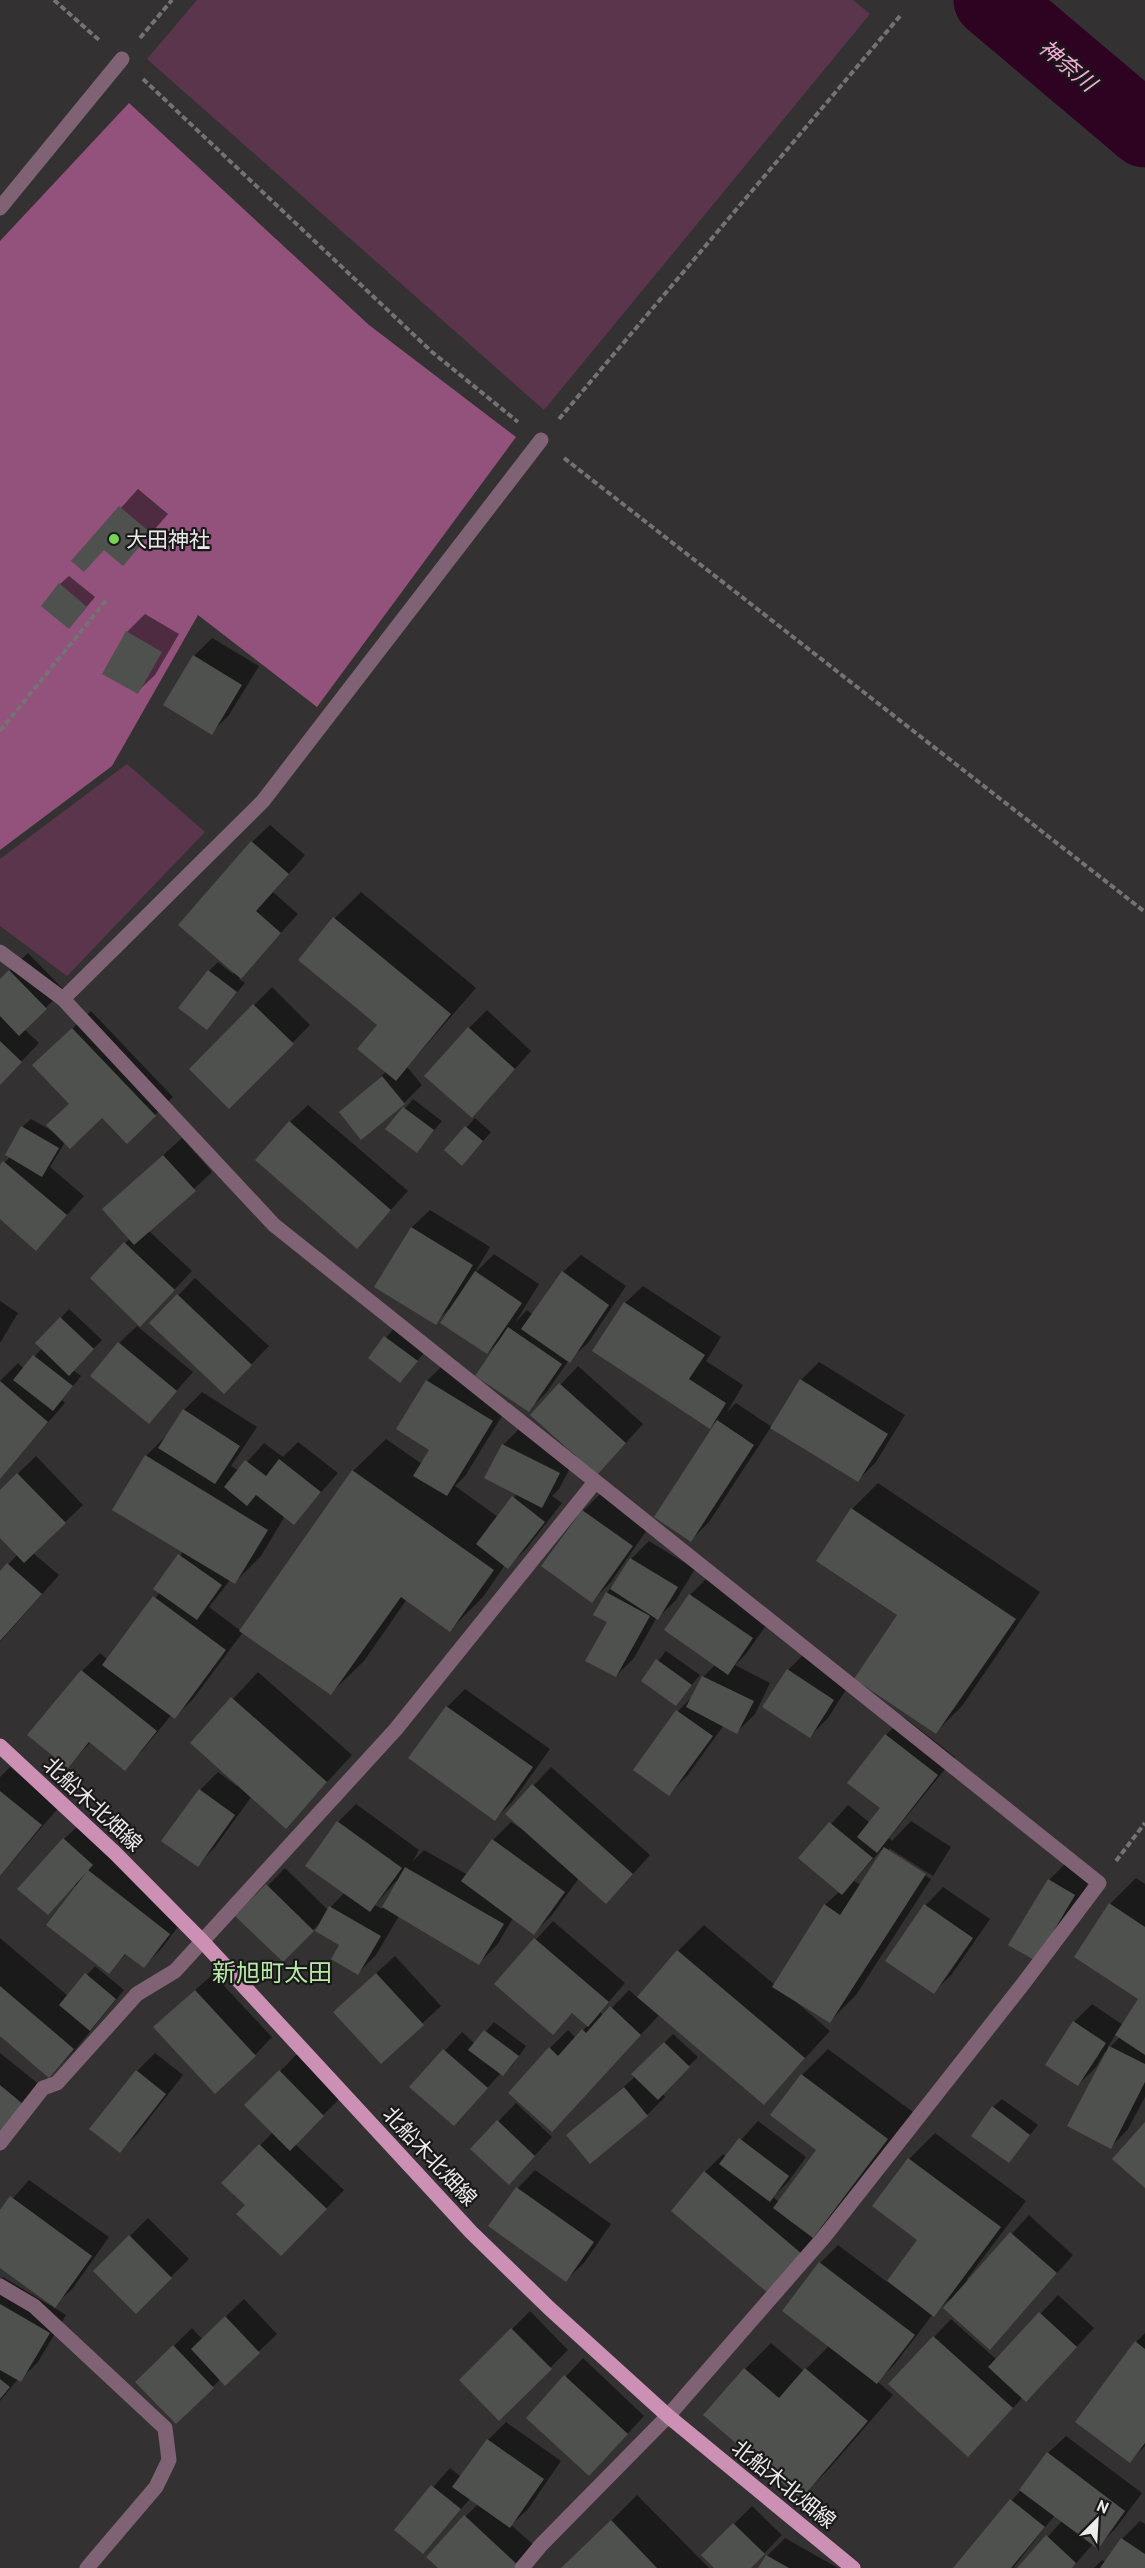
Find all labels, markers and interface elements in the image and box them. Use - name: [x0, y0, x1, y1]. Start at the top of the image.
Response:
- water label: 神奈川: [1034, 33, 1104, 98]
- place label: 大田神社: [126, 526, 210, 553]
- marker: 大田神社: [107, 532, 121, 546]
- street label: 北船木北畑線: [38, 1751, 148, 1857]
- district label: 新旭町太田: [212, 1957, 332, 1988]
- street label: 北船木北畑線: [377, 2101, 483, 2211]
- street label: 北船木北畑線: [727, 2434, 841, 2534]
- north arrow: [1067, 2490, 1127, 2550]
- text: N: [1094, 2495, 1112, 2518]

